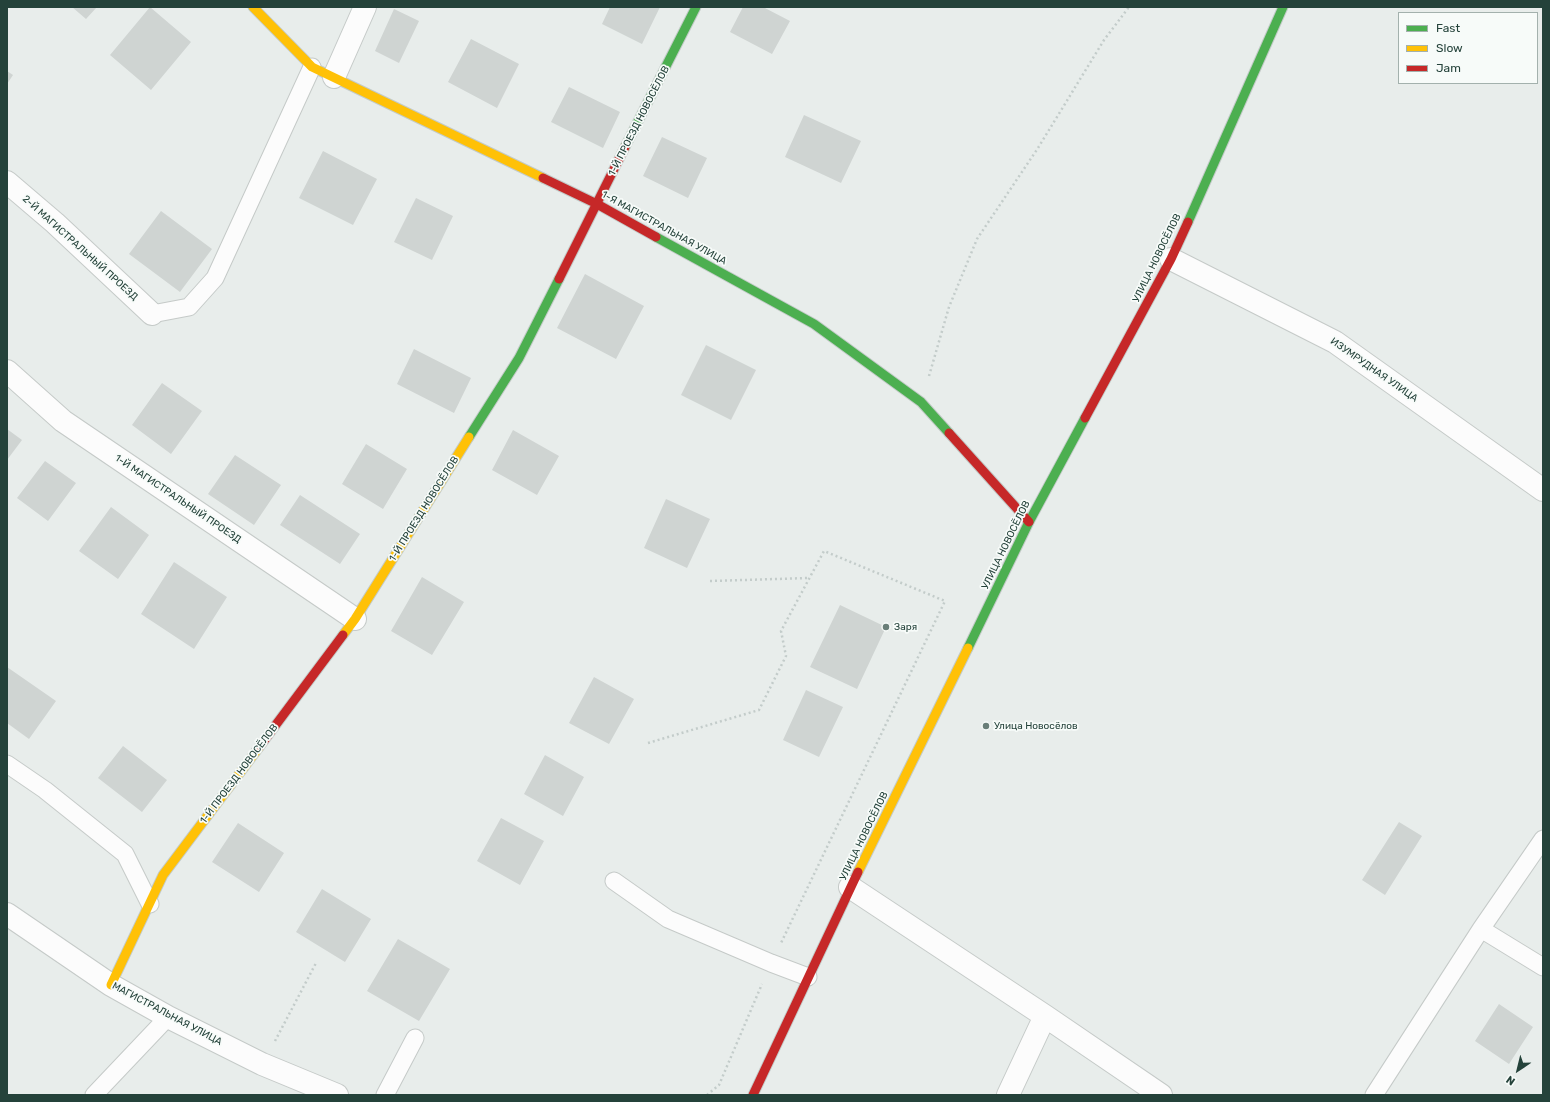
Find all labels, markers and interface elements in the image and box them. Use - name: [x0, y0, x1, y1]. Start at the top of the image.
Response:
- legend: [1398, 12, 1538, 84]
- text: Fast: [1436, 21, 1460, 35]
- text: Slow: [1436, 41, 1463, 55]
- text: Jam: [1436, 61, 1461, 75]
- street label: 1-Й ПРОЕЗД НОВОСЁЛОВ: [606, 64, 672, 178]
- street label: 1-Я МАГИСТРАЛЬНАЯ УЛИЦА: [599, 189, 729, 267]
- street label: 2-Й МАГИСТРАЛЬНЫЙ ПРОЕЗД: [20, 193, 140, 303]
- street label: УЛИЦА НОВОСЁЛОВ: [1130, 212, 1184, 304]
- street label: ИЗУМРУДНАЯ УЛИЦА: [1328, 335, 1420, 405]
- street label: 1-Й МАГИСТРАЛЬНЫЙ ПРОЕЗД: [113, 452, 243, 546]
- street label: 1-Й ПРОЕЗД НОВОСЁЛОВ: [387, 454, 461, 564]
- street label: УЛИЦА НОВОСЁЛОВ: [979, 499, 1033, 591]
- place label: Заря: [894, 621, 917, 633]
- marker: Заря: [881, 622, 891, 632]
- place label: Улица Новосёлов: [994, 720, 1078, 732]
- marker: Улица Новосёлов: [981, 721, 991, 731]
- street label: 1-Й ПРОЕЗД НОВОСЁЛОВ: [198, 722, 280, 826]
- street label: УЛИЦА НОВОСЁЛОВ: [837, 790, 891, 882]
- street label: МАГИСТРАЛЬНАЯ УЛИЦА: [110, 980, 224, 1048]
- north arrow: [1498, 1050, 1538, 1090]
- text: N: [1504, 1073, 1518, 1088]

